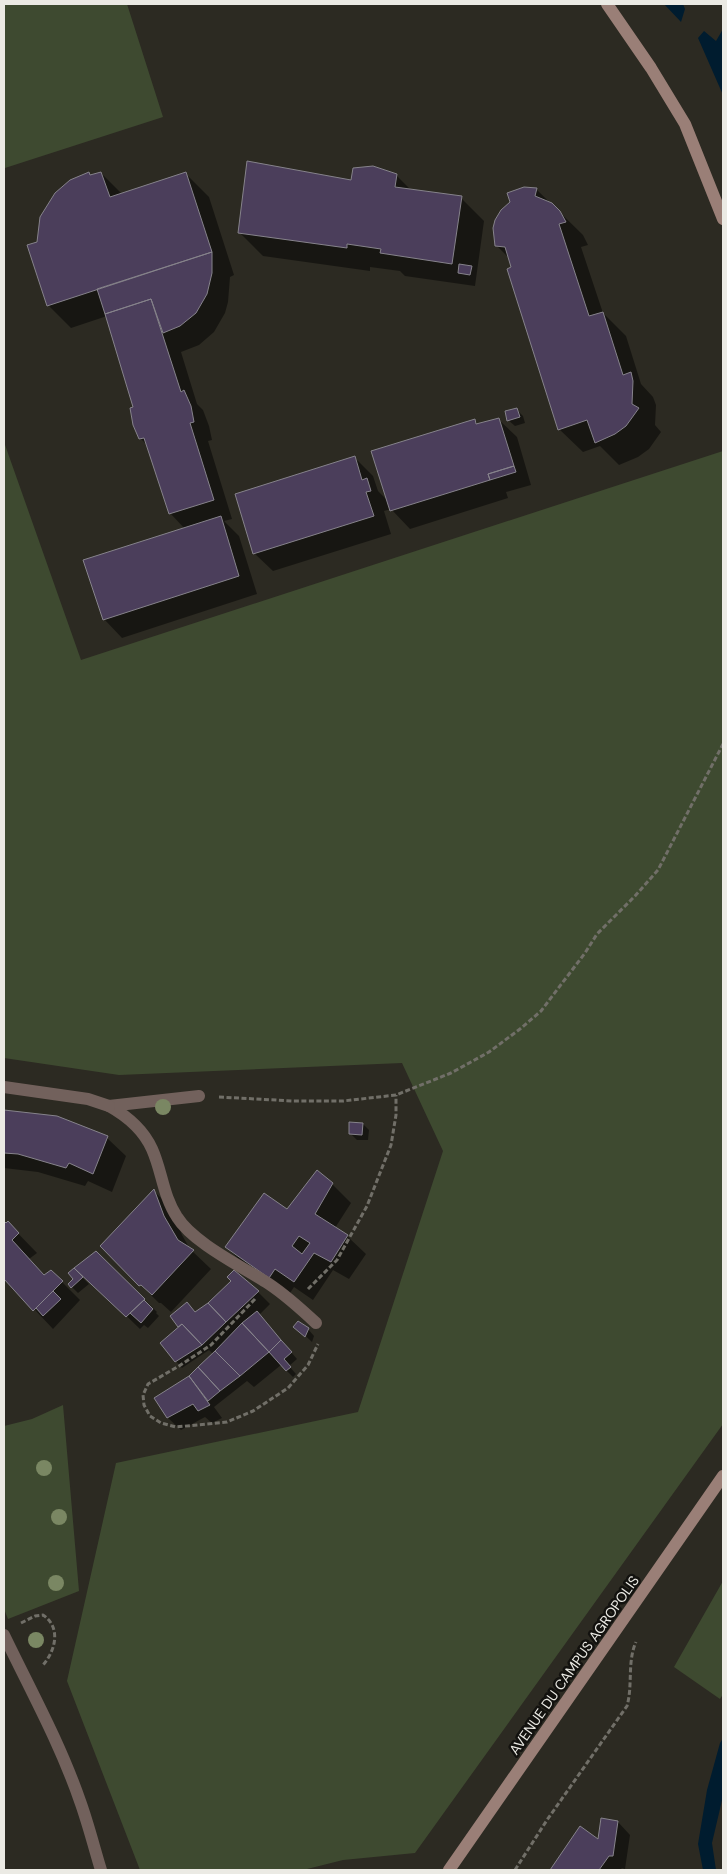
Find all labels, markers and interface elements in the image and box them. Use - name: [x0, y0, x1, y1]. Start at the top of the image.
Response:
- street label: AVENUE DU CAMPUS AGROPOLIS: [505, 1572, 643, 1758]

